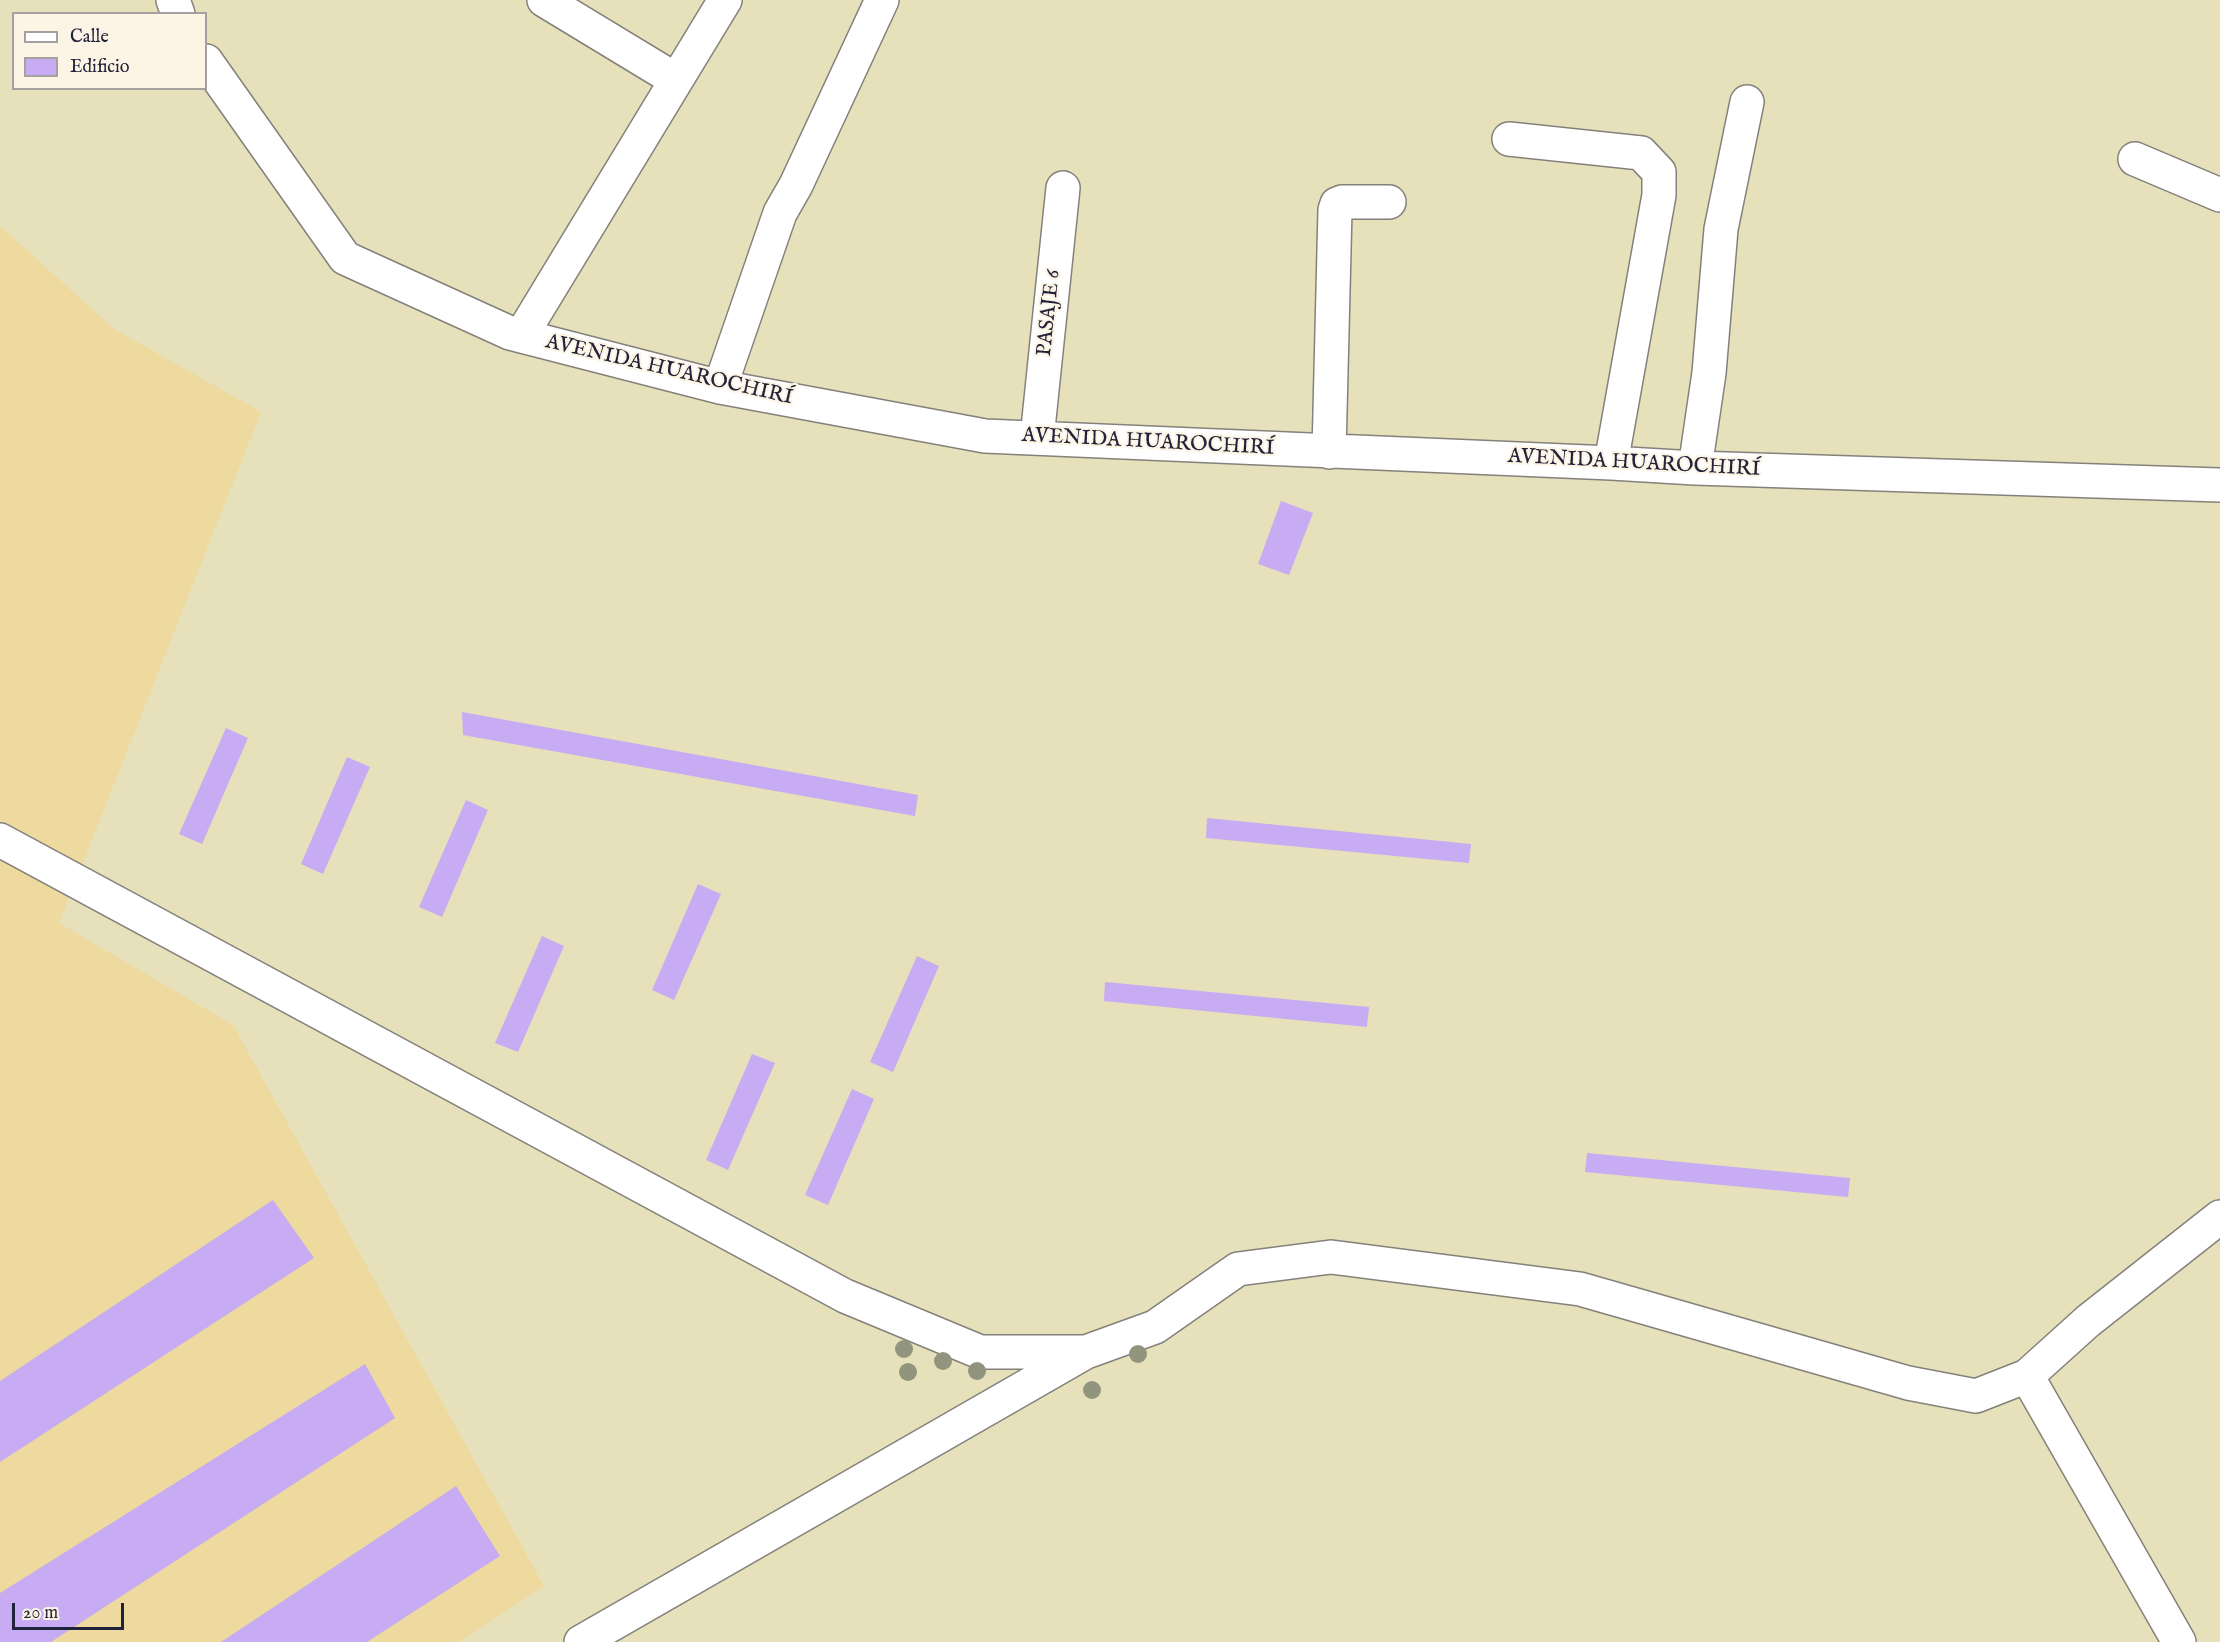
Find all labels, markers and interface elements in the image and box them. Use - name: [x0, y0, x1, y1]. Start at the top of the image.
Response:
- legend: [12, 12, 207, 90]
- text: Calle: [70, 26, 109, 49]
- text: Edificio: [70, 56, 130, 79]
- street label: PASAJE 6: [1033, 268, 1067, 358]
- street label: AVENIDA HUAROCHIRÍ: [543, 330, 795, 412]
- street label: AVENIDA HUAROCHIRÍ: [1021, 424, 1275, 462]
- street label: AVENIDA HUAROCHIRÍ: [1507, 445, 1761, 483]
- scale bar: [15, 1591, 128, 1629]
- text: 20 m: [23, 1602, 58, 1625]

